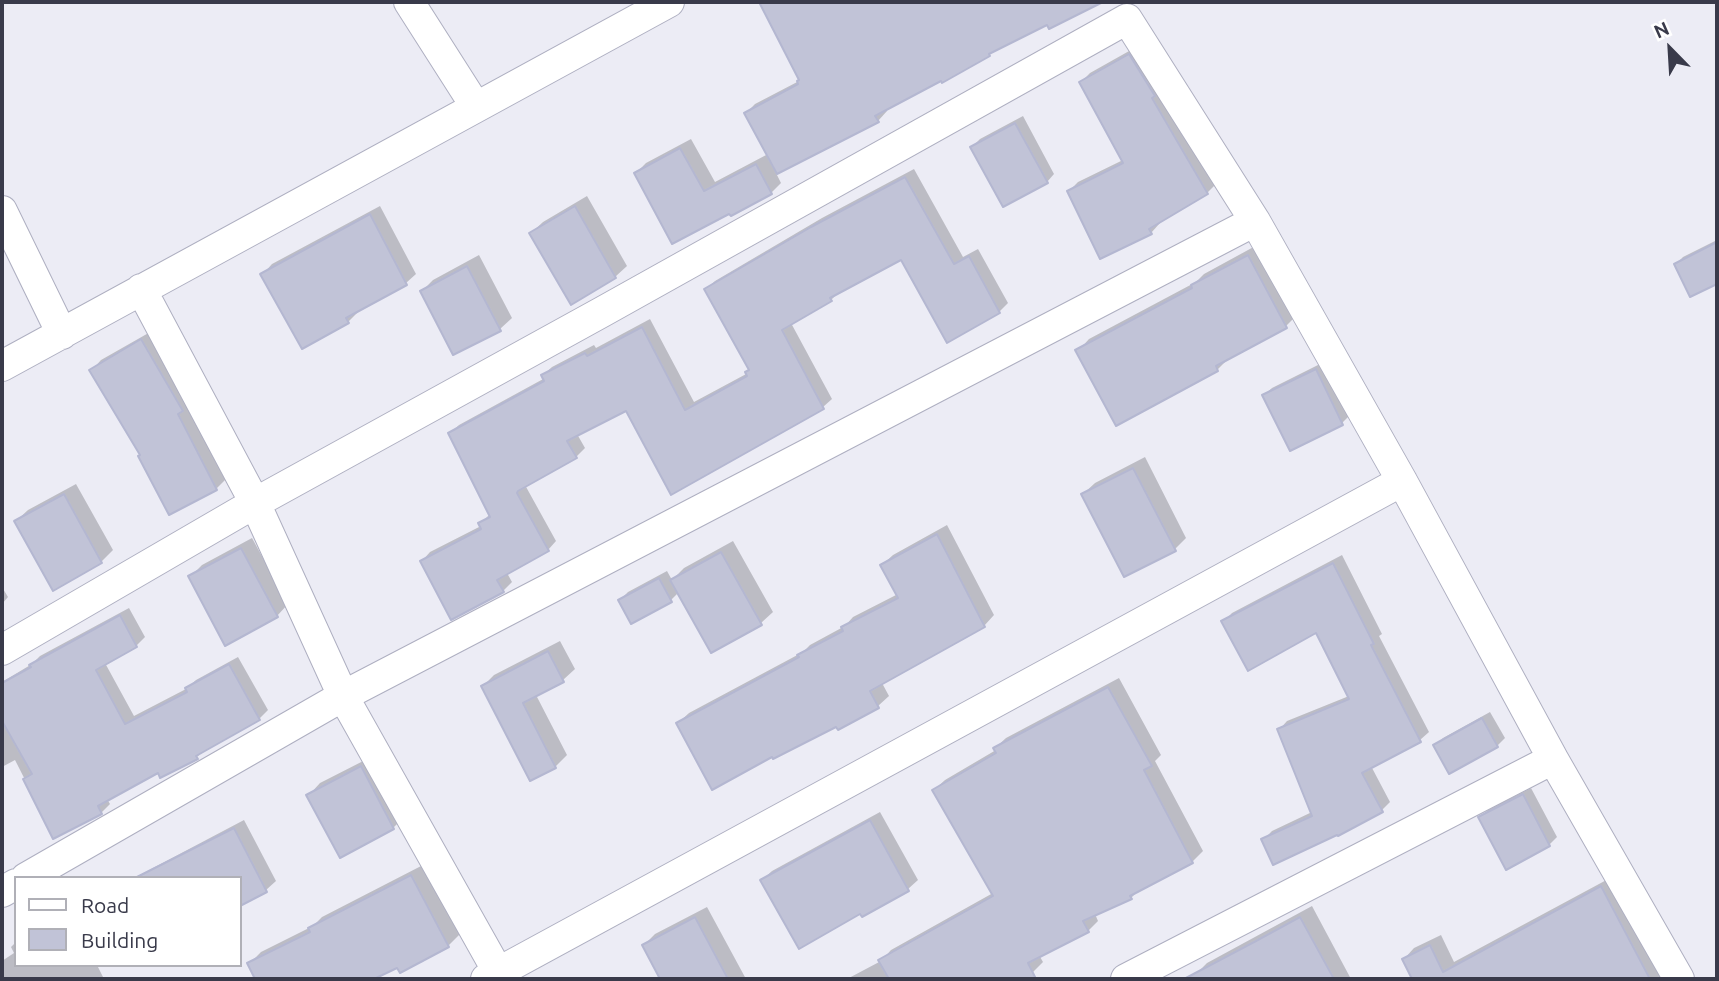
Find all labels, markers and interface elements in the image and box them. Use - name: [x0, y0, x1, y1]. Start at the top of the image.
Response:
- north arrow: [1635, 14, 1705, 84]
- text: N: [1651, 17, 1672, 43]
- legend: [14, 876, 242, 967]
- text: Road: [81, 893, 129, 917]
- text: Building: [81, 928, 158, 952]

